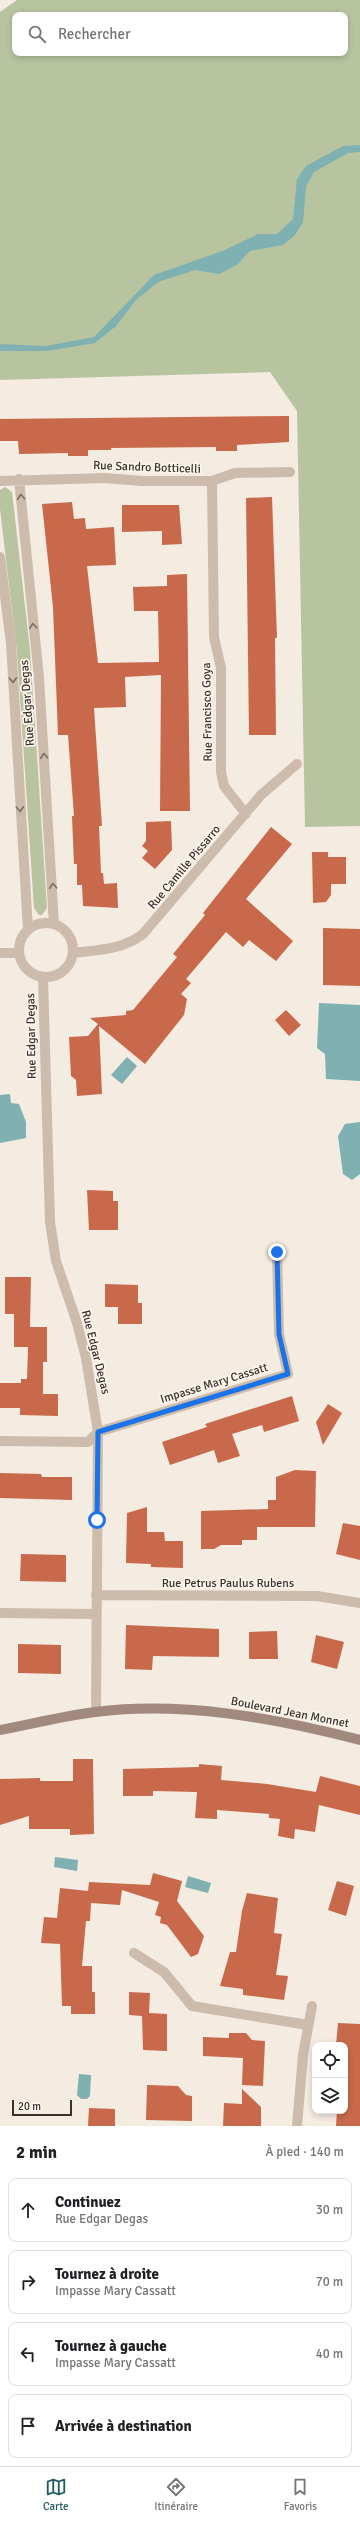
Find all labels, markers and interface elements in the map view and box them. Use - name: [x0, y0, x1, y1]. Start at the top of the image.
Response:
- search box: [12, 12, 348, 56]
- icon: search: [26, 23, 48, 45]
- text: Rechercher: [58, 25, 131, 43]
- street label: Rue Sandro Botticelli: [93, 458, 201, 477]
- one-way arrow: [16, 494, 25, 500]
- one-way arrow: [29, 623, 38, 629]
- street label: Rue Edgar Degas: [17, 660, 38, 746]
- street label: Rue Francisco Goya: [199, 662, 216, 762]
- one-way arrow: [9, 677, 17, 683]
- one-way arrow: [40, 753, 49, 759]
- one-way arrow: [15, 806, 24, 812]
- street label: Rue Camille Pissarro: [145, 822, 224, 912]
- one-way arrow: [49, 883, 57, 889]
- street label: Rue Edgar Degas: [23, 993, 40, 1079]
- route end: [268, 1243, 286, 1261]
- street label: Rue Edgar Degas: [78, 1309, 113, 1396]
- street label: Impasse Mary Cassatt: [159, 1360, 270, 1407]
- route start: [88, 1511, 106, 1529]
- street label: Rue Petrus Paulus Rubens: [162, 1576, 294, 1591]
- street label: Boulevard Jean Monnet: [230, 1694, 350, 1731]
- map controls: [312, 2042, 348, 2114]
- button: locate: [312, 2042, 348, 2078]
- button: layers: [312, 2078, 348, 2114]
- scale bar: [12, 2098, 72, 2117]
- text: 20 m: [18, 2100, 41, 2113]
- text: 2 min: [16, 2142, 57, 2163]
- text: À pied · 140 m: [265, 2144, 344, 2160]
- text: Continuez: [55, 2193, 121, 2211]
- icon: ahead: [17, 2199, 39, 2221]
- text: 30 m: [316, 2202, 343, 2218]
- text: Rue Edgar Degas: [55, 2211, 148, 2227]
- text: Tournez à droite: [55, 2265, 159, 2283]
- icon: right: [17, 2271, 39, 2293]
- text: 70 m: [316, 2274, 343, 2290]
- text: Impasse Mary Cassatt: [55, 2283, 176, 2299]
- text: Tournez à gauche: [55, 2337, 167, 2355]
- icon: left: [17, 2343, 39, 2365]
- text: 40 m: [316, 2346, 343, 2362]
- text: Impasse Mary Cassatt: [55, 2355, 176, 2371]
- icon: arrive: [17, 2415, 39, 2437]
- text: Arrivée à destination: [55, 2417, 192, 2435]
- tab: Carte: [43, 2476, 69, 2513]
- tab: Itinéraire: [154, 2476, 198, 2513]
- tab: Favoris: [284, 2476, 317, 2513]

